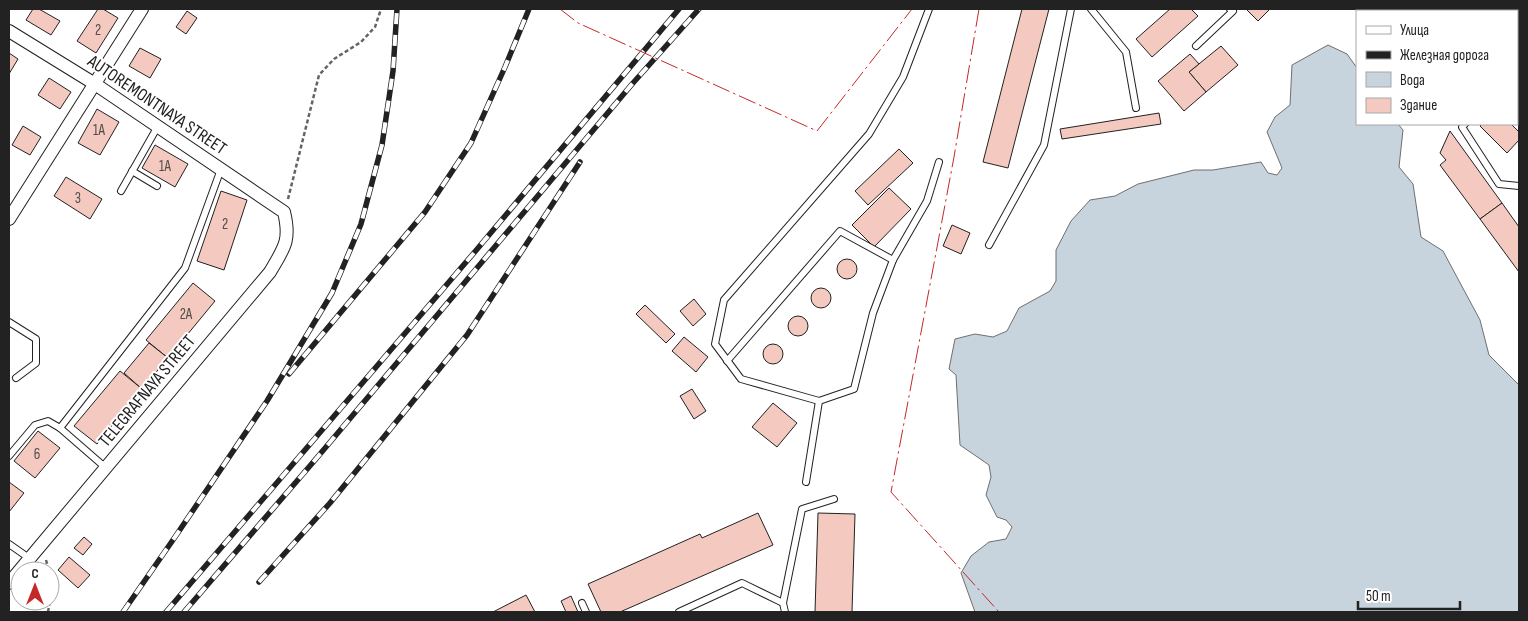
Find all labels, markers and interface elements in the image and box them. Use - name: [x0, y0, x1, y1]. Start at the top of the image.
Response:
- legend: [1356, 10, 1518, 125]
- house number: 2: [95, 21, 101, 40]
- text: Улица: [1400, 21, 1429, 40]
- text: Железная дорога: [1400, 46, 1489, 65]
- street label: AUTOREMONTNAYA STREET: [83, 50, 230, 159]
- text: Вода: [1400, 71, 1425, 90]
- text: Здание: [1400, 96, 1437, 115]
- house number: 1А: [93, 121, 106, 140]
- house number: 1А: [159, 157, 172, 176]
- house number: 3: [75, 189, 81, 208]
- house number: 2: [222, 215, 228, 234]
- house number: 2А: [180, 305, 193, 324]
- street label: TELEGRAFNAYA STREET: [94, 331, 200, 451]
- house number: 6: [34, 445, 40, 464]
- north arrow: [10, 561, 60, 611]
- text: С: [31, 565, 39, 582]
- scale bar: [1358, 578, 1460, 610]
- text: 50 m: [1366, 587, 1391, 606]

